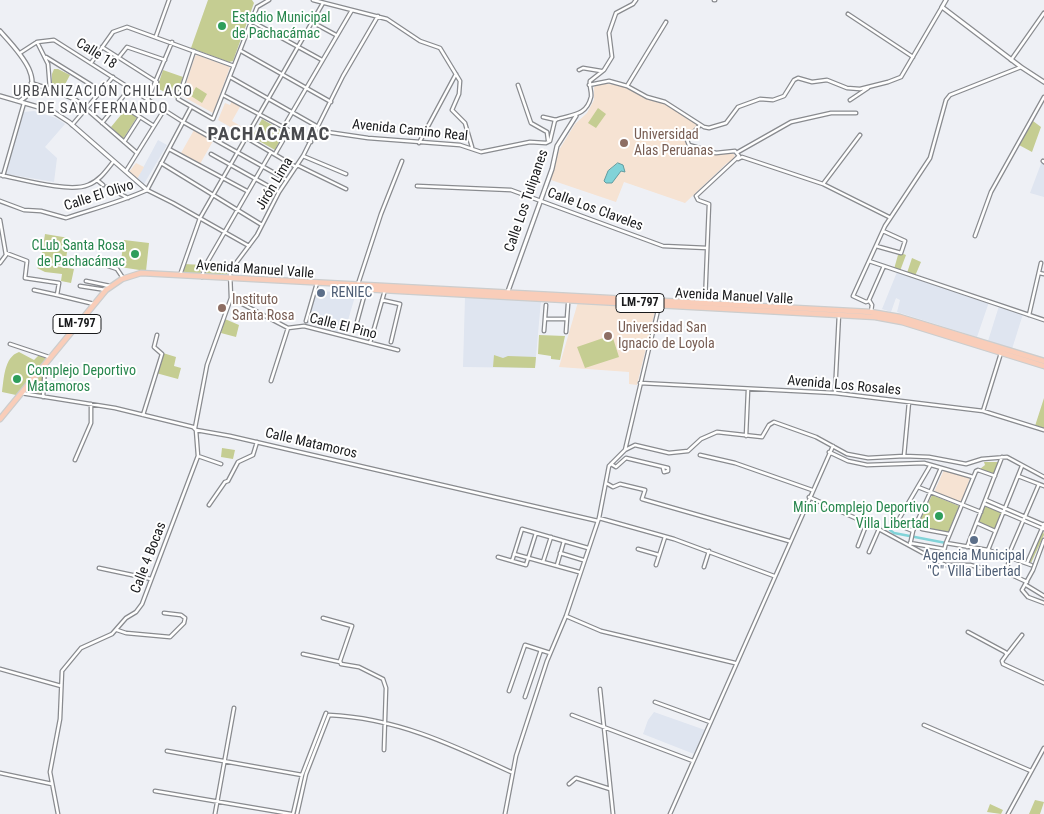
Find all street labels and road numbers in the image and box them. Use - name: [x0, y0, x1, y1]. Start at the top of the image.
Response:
- street label: Calle 18: [73, 35, 119, 73]
- street label: Avenida Camino Real: [351, 117, 469, 145]
- street label: Calle Los Tulipanes: [502, 148, 552, 254]
- street label: Jirón Lima: [253, 155, 297, 213]
- street label: Calle El Olivo: [62, 177, 136, 215]
- street label: Calle Los Claveles: [545, 185, 645, 235]
- street label: Avenida Manuel Valle: [196, 258, 314, 282]
- street label: Avenida Manuel Valle: [675, 286, 793, 308]
- road number: LM-797: [616, 294, 664, 312]
- street label: Calle El Pino: [307, 311, 379, 343]
- road number: LM-797: [53, 314, 101, 334]
- street label: Avenida Los Rosales: [786, 373, 902, 399]
- street label: Calle Matamoros: [263, 425, 359, 463]
- street label: Calle 4 Bocas: [128, 520, 170, 596]

